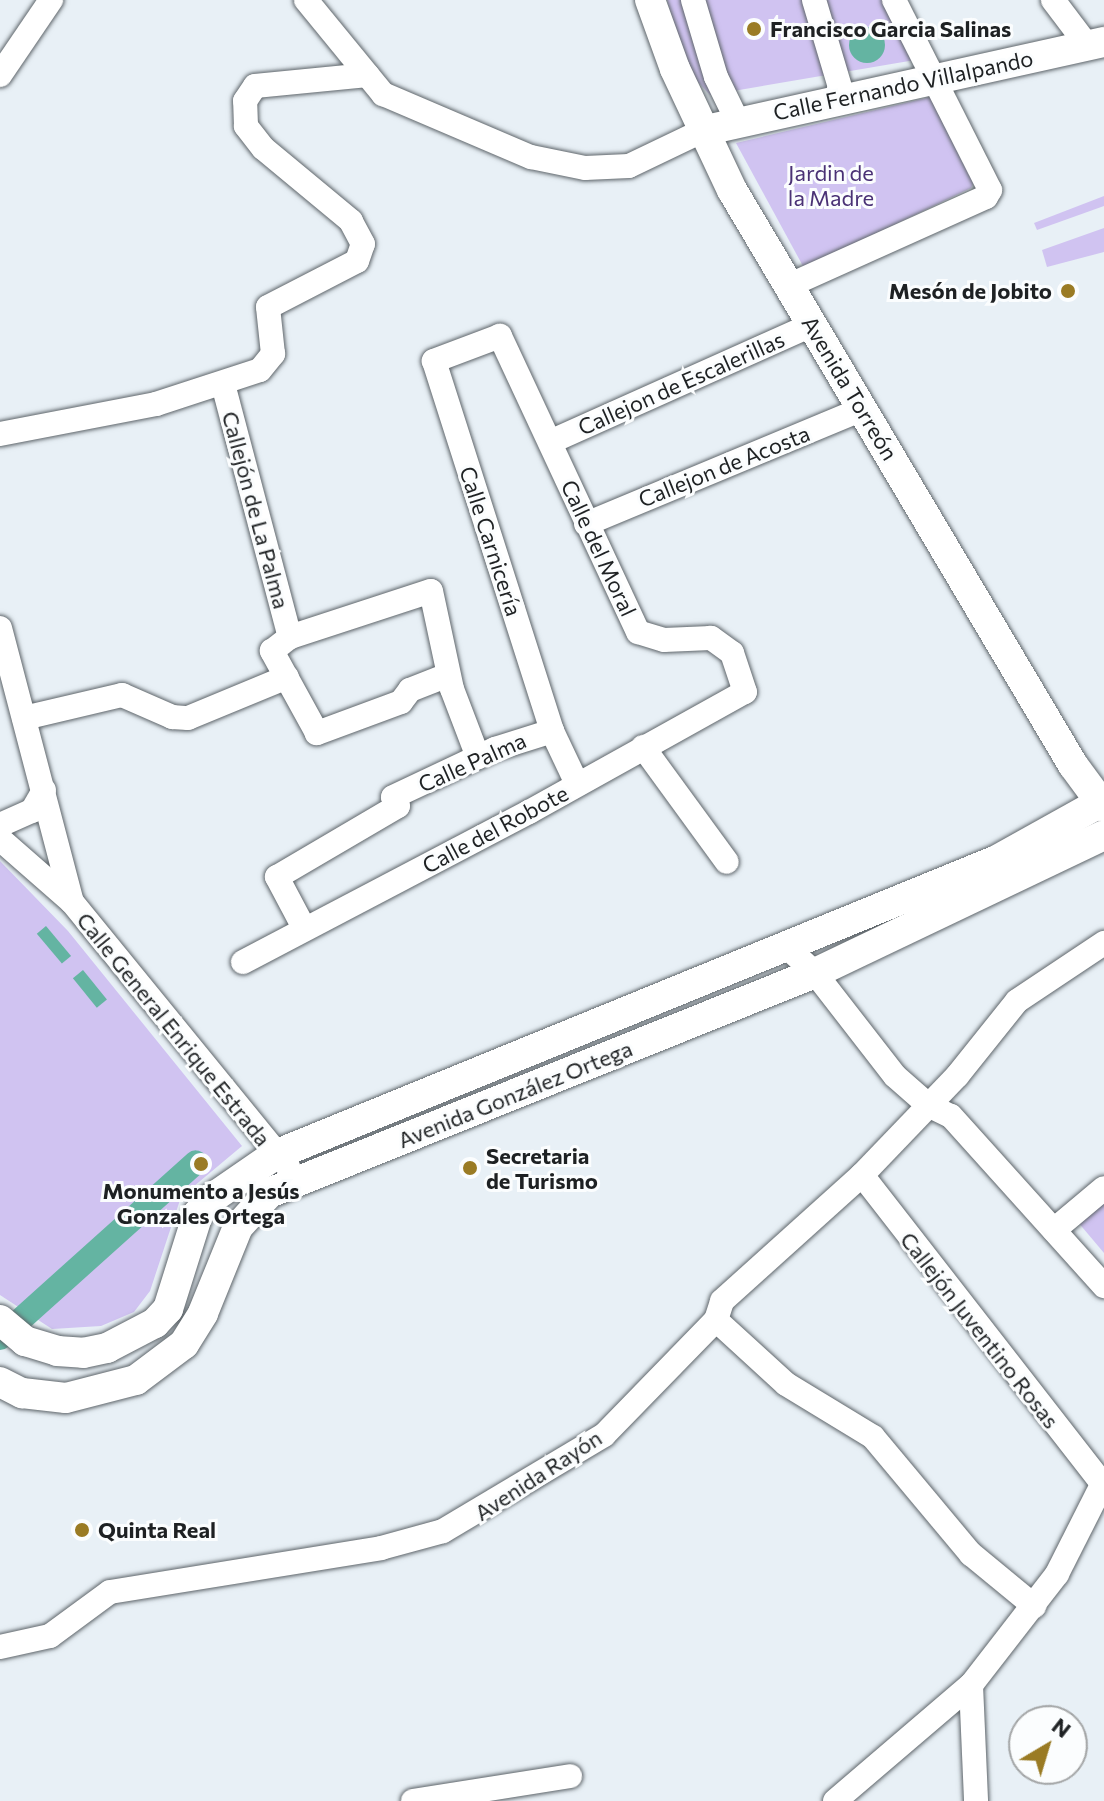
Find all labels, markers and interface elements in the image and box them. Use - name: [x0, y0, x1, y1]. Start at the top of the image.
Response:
- place label: Francisco Garcia Salinas: [770, 16, 1011, 42]
- marker: Francisco Garcia Salinas: [745, 20, 763, 38]
- street label: Calle Fernando Villalpando: [771, 45, 1035, 125]
- park label: Jardin de la Madre: [788, 159, 874, 210]
- place label: Mesón de Jobito: [889, 278, 1052, 304]
- marker: Mesón de Jobito: [1059, 282, 1077, 300]
- street label: Avenida Torreón: [797, 311, 903, 465]
- street label: Callejon de Escalerillas: [574, 326, 788, 440]
- street label: Callejón de La Palma: [217, 408, 295, 612]
- street label: Callejon de Acosta: [634, 420, 814, 512]
- street label: Calle Carnicería: [454, 463, 528, 619]
- street label: Calle del Moral: [556, 476, 642, 620]
- street label: Calle Palma: [414, 727, 530, 797]
- street label: Calle del Robote: [418, 779, 572, 879]
- street label: Calle General Enrique Estrada: [72, 907, 276, 1151]
- street label: Avenida González Ortega: [394, 1035, 636, 1153]
- place label: Secretaria de Turismo: [486, 1142, 598, 1194]
- marker: Monumento a Jesús Gonzales Ortega: [192, 1155, 210, 1173]
- marker: Secretaria de Turismo: [461, 1159, 479, 1177]
- place label: Monumento a Jesús Gonzales Ortega: [102, 1177, 300, 1228]
- street label: Callejón Juventino Rosas: [895, 1227, 1065, 1433]
- street label: Avenida Rayón: [470, 1424, 606, 1526]
- place label: Quinta Real: [98, 1517, 216, 1543]
- marker: Quinta Real: [73, 1521, 91, 1539]
- north arrow: [1008, 1705, 1088, 1785]
- text: N: [1047, 1712, 1077, 1743]

